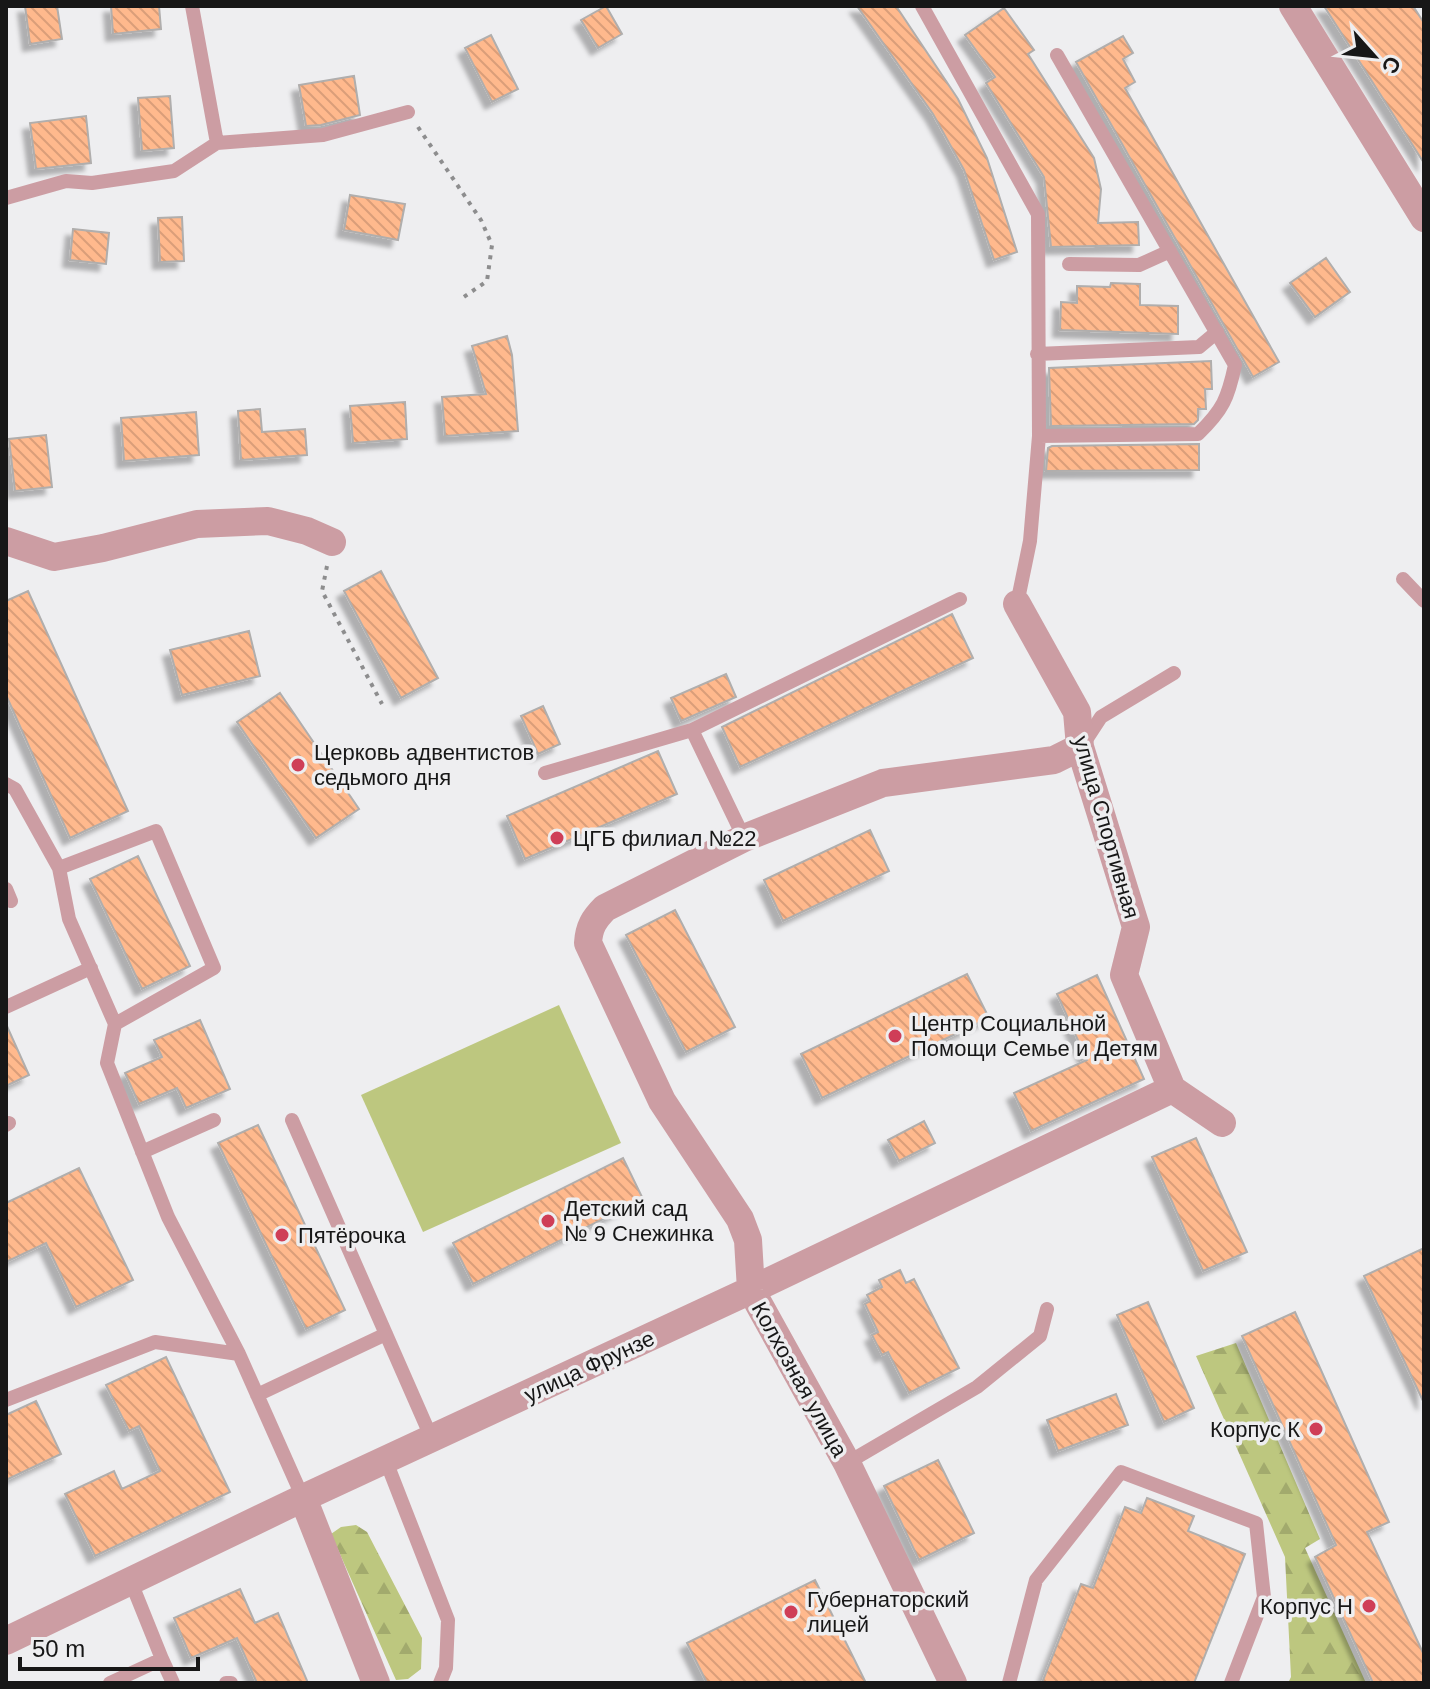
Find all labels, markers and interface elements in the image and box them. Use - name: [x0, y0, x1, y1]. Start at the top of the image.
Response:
- north arrow: [1334, 16, 1414, 96]
- text: С: [1377, 52, 1406, 78]
- street label: улица Спортивная: [1068, 733, 1145, 921]
- place label: Церковь адвентистов седьмого дня: [314, 740, 534, 790]
- marker: Церковь адвентистов седьмого дня: [289, 756, 307, 774]
- place label: ЦГБ филиал №22: [573, 826, 757, 851]
- marker: ЦГБ филиал №22: [548, 829, 566, 847]
- place label: Центр Социальной Помощи Семье и Детям: [911, 1011, 1158, 1061]
- marker: Центр Социальной Помощи Семье и Детям: [886, 1027, 904, 1045]
- place label: Детский сад № 9 Снежинка: [564, 1196, 714, 1246]
- marker: Детский сад № 9 Снежинка: [539, 1212, 557, 1230]
- place label: Пятёрочка: [298, 1223, 407, 1248]
- marker: Пятёрочка: [273, 1226, 291, 1244]
- street label: Колхозная улица: [747, 1297, 853, 1462]
- street label: улица Фрунзе: [520, 1325, 658, 1407]
- place label: Корпус К: [1210, 1417, 1300, 1442]
- marker: Корпус К: [1307, 1420, 1325, 1438]
- place label: Губернаторский лицей: [807, 1587, 969, 1637]
- place label: Корпус Н: [1260, 1594, 1353, 1619]
- marker: Корпус Н: [1360, 1597, 1378, 1615]
- marker: Губернаторский лицей: [782, 1603, 800, 1621]
- scale bar: [20, 1621, 198, 1671]
- text: 50 m: [32, 1635, 85, 1662]

